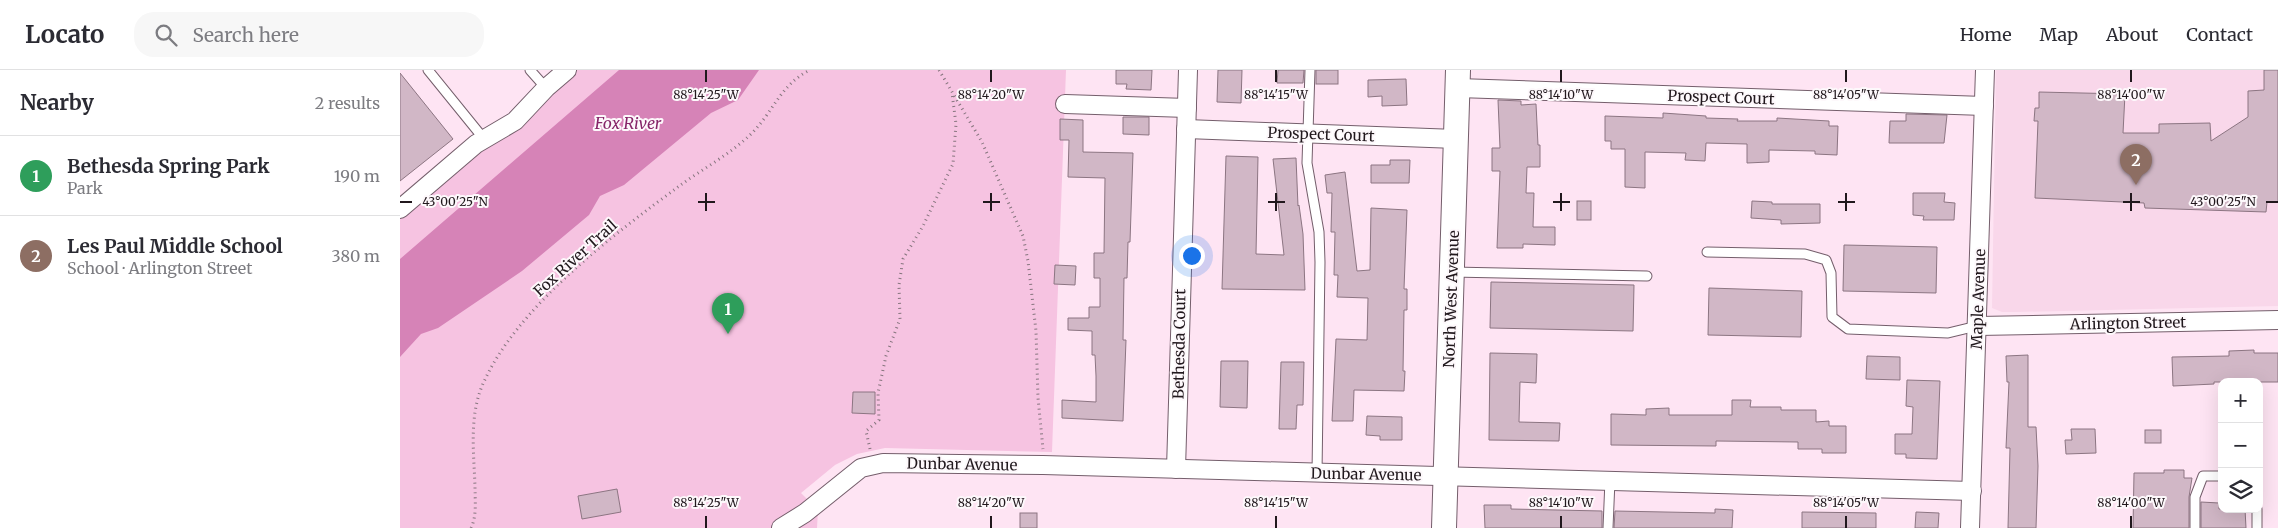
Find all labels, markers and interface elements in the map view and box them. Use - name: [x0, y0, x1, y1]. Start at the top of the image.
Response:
- search box: [134, 12, 484, 57]
- text: Locato: [25, 19, 104, 50]
- icon: search: [152, 21, 180, 49]
- text: Search here: [192, 23, 299, 47]
- text: Home: [1960, 23, 2012, 46]
- text: Map: [2040, 23, 2078, 46]
- text: About: [2106, 23, 2158, 46]
- text: Contact: [2186, 23, 2253, 46]
- street label: Prospect Court: [1667, 86, 1775, 108]
- text: 88°14'25"W: [673, 87, 740, 102]
- text: 88°14'20"W: [958, 87, 1025, 102]
- text: 88°14'15"W: [1244, 87, 1309, 102]
- text: 88°14'10"W: [1529, 87, 1594, 102]
- text: 88°14'05"W: [1813, 87, 1880, 102]
- text: 88°14'00"W: [2097, 87, 2166, 102]
- text: Nearby: [20, 89, 94, 116]
- text: 2 results: [315, 93, 380, 113]
- water label: Fox River: [594, 113, 662, 133]
- street label: Prospect Court: [1267, 123, 1375, 145]
- pin: 2: [2120, 144, 2152, 185]
- text: Bethesda Spring Park: [67, 154, 270, 178]
- text: 1: [32, 166, 40, 186]
- text: 190 m: [334, 166, 380, 186]
- text: Park: [67, 178, 103, 198]
- text: 43°00'25"N: [422, 194, 488, 209]
- text: 43°00'25"N: [2190, 194, 2256, 209]
- street label: Fox River Trail: [529, 215, 621, 300]
- street label: North West Avenue: [1439, 230, 1463, 368]
- text: Les Paul Middle School: [67, 234, 283, 258]
- your location: [1179, 243, 1205, 269]
- text: 2: [31, 246, 41, 266]
- text: 380 m: [332, 246, 380, 266]
- street label: Maple Avenue: [1967, 248, 1989, 350]
- text: School · Arlington Street: [67, 258, 252, 278]
- street label: Bethesda Court: [1169, 289, 1189, 399]
- pin: 1: [712, 293, 744, 334]
- street label: Arlington Street: [2069, 312, 2186, 334]
- map controls: [2218, 378, 2263, 513]
- button: +: [2218, 378, 2263, 423]
- button: −: [2218, 423, 2263, 468]
- street label: Dunbar Avenue: [906, 454, 1018, 474]
- street label: Dunbar Avenue: [1310, 464, 1422, 484]
- button: layers: [2218, 468, 2263, 513]
- text: 88°14'25"W: [673, 495, 740, 510]
- text: 88°14'20"W: [958, 495, 1025, 510]
- text: 88°14'15"W: [1244, 495, 1309, 510]
- text: 88°14'10"W: [1529, 495, 1594, 510]
- text: 88°14'05"W: [1813, 495, 1880, 510]
- text: 88°14'00"W: [2097, 495, 2166, 510]

